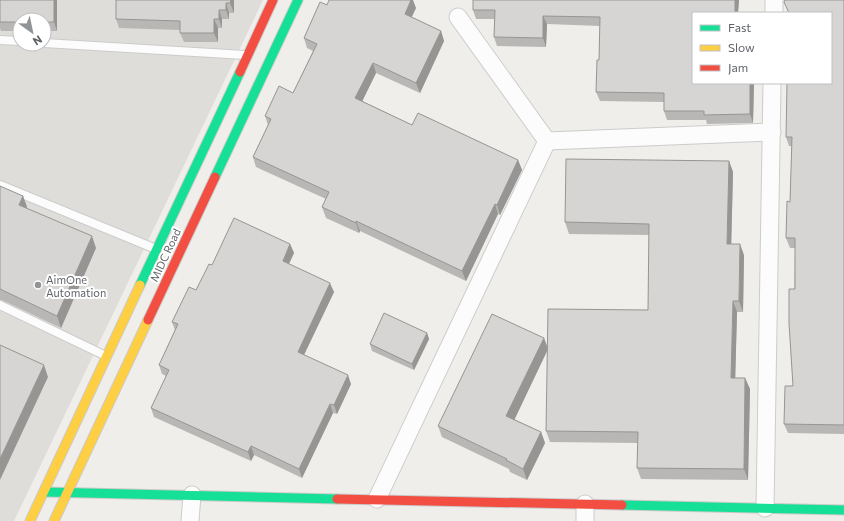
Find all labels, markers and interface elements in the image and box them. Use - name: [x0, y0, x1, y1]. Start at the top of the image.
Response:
- north arrow: [12, 12, 52, 52]
- legend: [692, 12, 832, 84]
- text: Fast: [728, 20, 751, 34]
- text: N: [31, 33, 45, 49]
- text: Slow: [728, 40, 755, 54]
- text: Jam: [728, 60, 748, 75]
- street label: MIDC Road: [147, 226, 183, 284]
- place label: AimOne Automation: [46, 273, 106, 299]
- marker: AimOne Automation: [33, 280, 43, 290]

